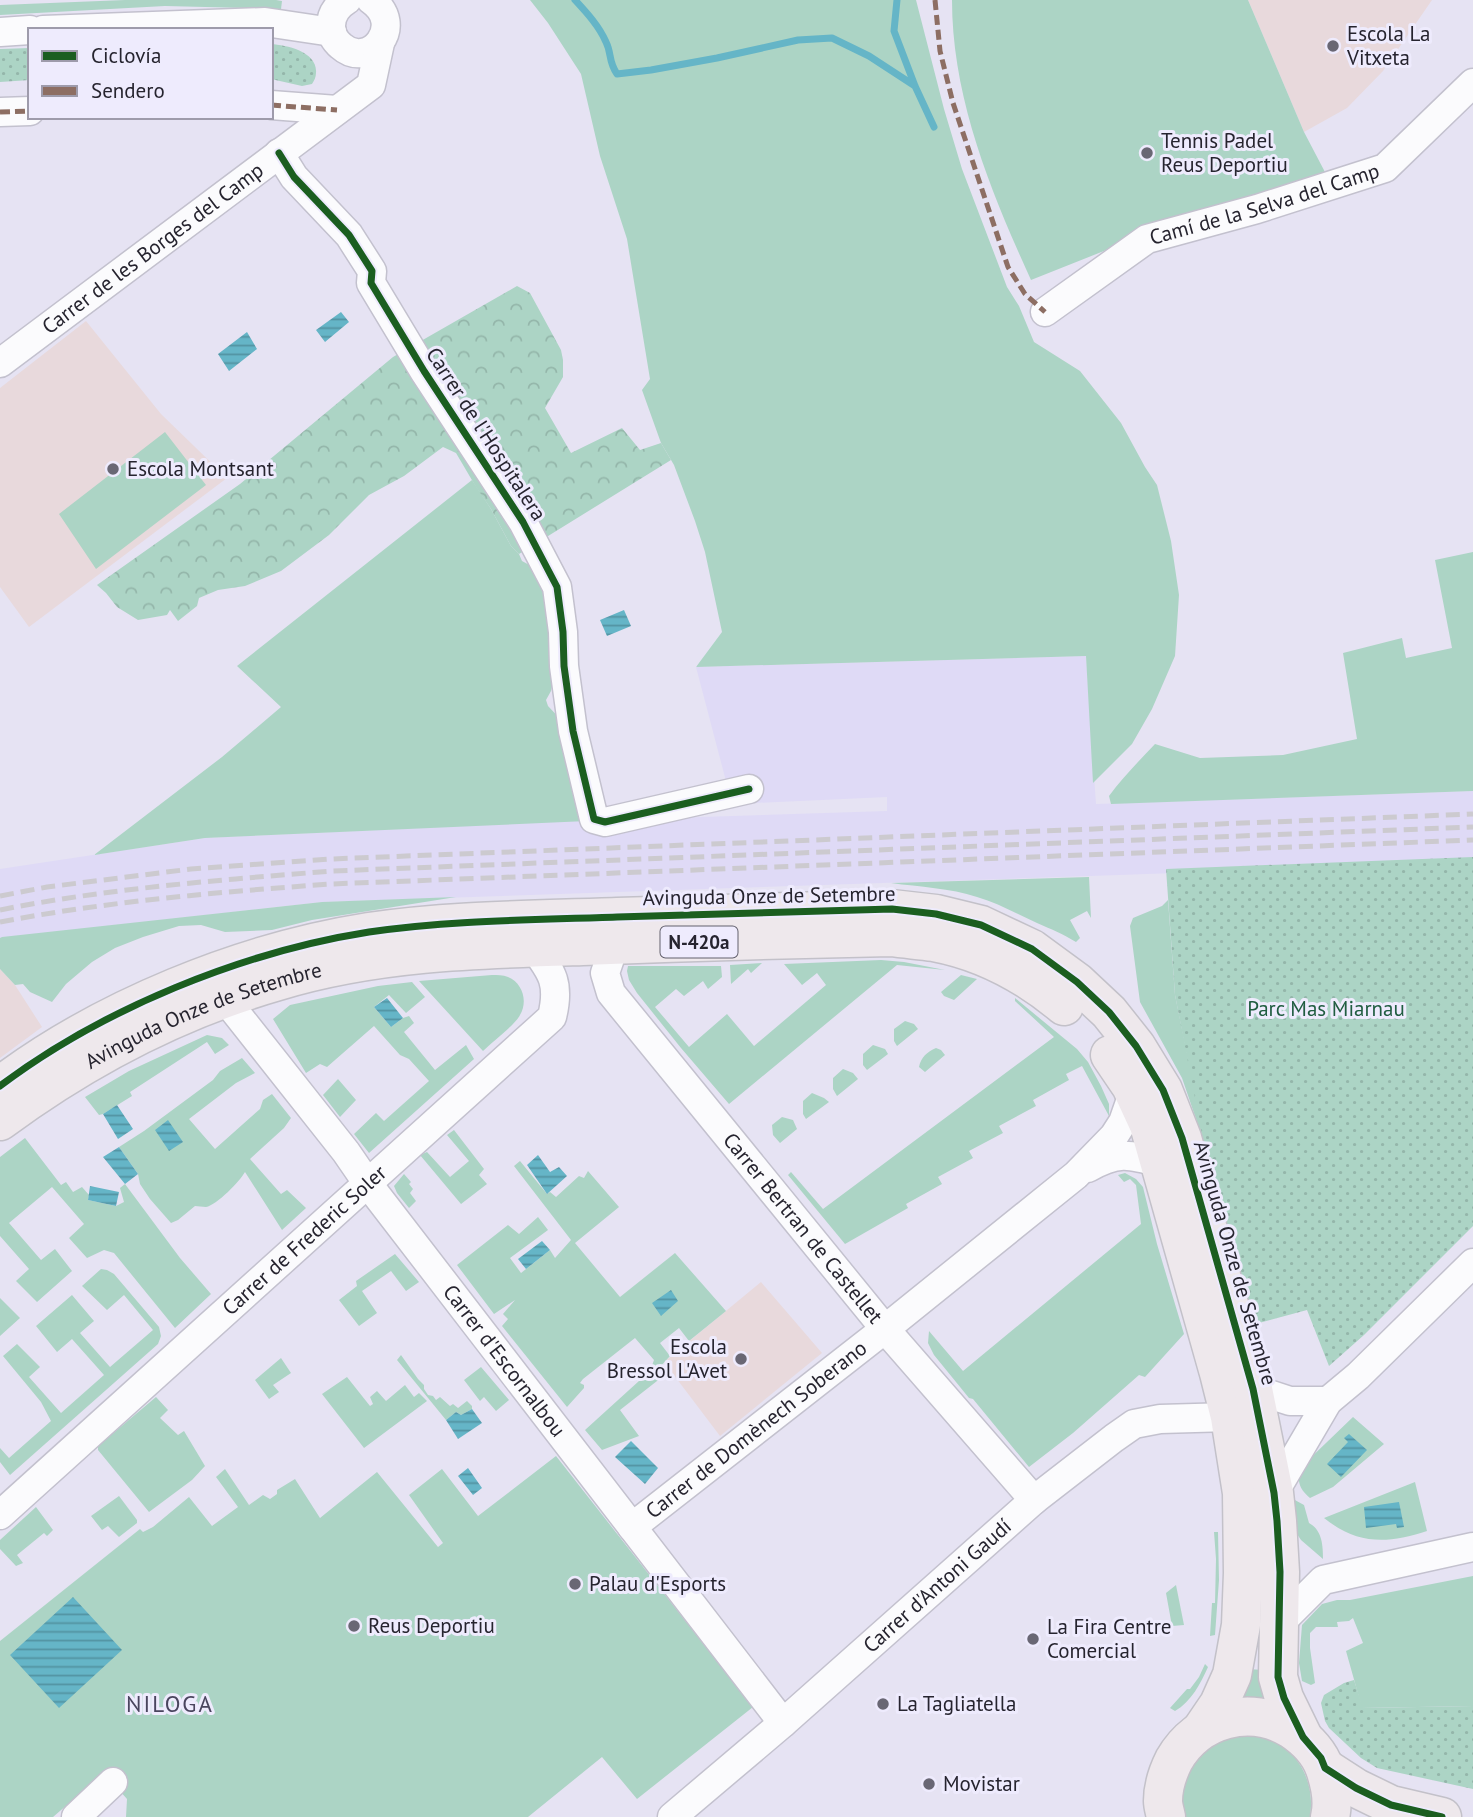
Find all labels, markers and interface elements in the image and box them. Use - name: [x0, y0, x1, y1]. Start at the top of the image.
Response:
- place label: Escola La Vitxeta: [1346, 20, 1430, 71]
- legend: [28, 28, 273, 119]
- marker: Escola La Vitxeta: [1325, 38, 1341, 54]
- text: Ciclovía: [91, 42, 161, 69]
- text: Sendero: [91, 77, 165, 104]
- place label: Tennis Padel Reus Deportiu: [1161, 127, 1288, 178]
- marker: Tennis Padel Reus Deportiu: [1139, 145, 1155, 161]
- street label: Carrer de les Borges del Camp: [36, 156, 269, 340]
- street label: Camí de la Selva del Camp: [1147, 157, 1383, 251]
- street label: Carrer de l'Hospitalera: [420, 342, 553, 525]
- place label: Escola Montsant: [127, 455, 274, 482]
- marker: Escola Montsant: [105, 461, 121, 477]
- street label: Avinguda Onze de Setembre: [642, 880, 896, 911]
- road number: N-420a: [660, 926, 738, 958]
- street label: Avinguda Onze de Setembre: [80, 956, 324, 1075]
- park label: Parc Mas Miarnau: [1247, 995, 1405, 1022]
- street label: Carrer Bertran de Castellet: [717, 1127, 889, 1329]
- street label: Avinguda Onze de Setembre: [1188, 1138, 1283, 1388]
- street label: Carrer de Frederic Soler: [216, 1159, 392, 1321]
- street label: Carrer d'Escornalbou: [437, 1279, 572, 1442]
- place label: Escola Bressol L'Avet: [607, 1333, 727, 1384]
- street label: Carrer de Domènech Soberano: [640, 1334, 872, 1524]
- marker: Escola Bressol L'Avet: [733, 1351, 749, 1367]
- street label: Carrer d'Antoni Gaudí: [857, 1512, 1017, 1658]
- place label: Palau d'Esports: [589, 1570, 726, 1597]
- marker: Palau d'Esports: [567, 1576, 583, 1592]
- place label: Reus Deportiu: [368, 1612, 495, 1639]
- place label: La Fira Centre Comercial: [1047, 1613, 1171, 1664]
- marker: Reus Deportiu: [346, 1618, 362, 1634]
- marker: La Fira Centre Comercial: [1025, 1631, 1041, 1647]
- district label: NILOGA: [126, 1689, 214, 1718]
- place label: La Tagliatella: [897, 1690, 1016, 1717]
- marker: La Tagliatella: [875, 1696, 891, 1712]
- place label: Movistar: [943, 1770, 1020, 1797]
- marker: Movistar: [921, 1776, 937, 1792]

